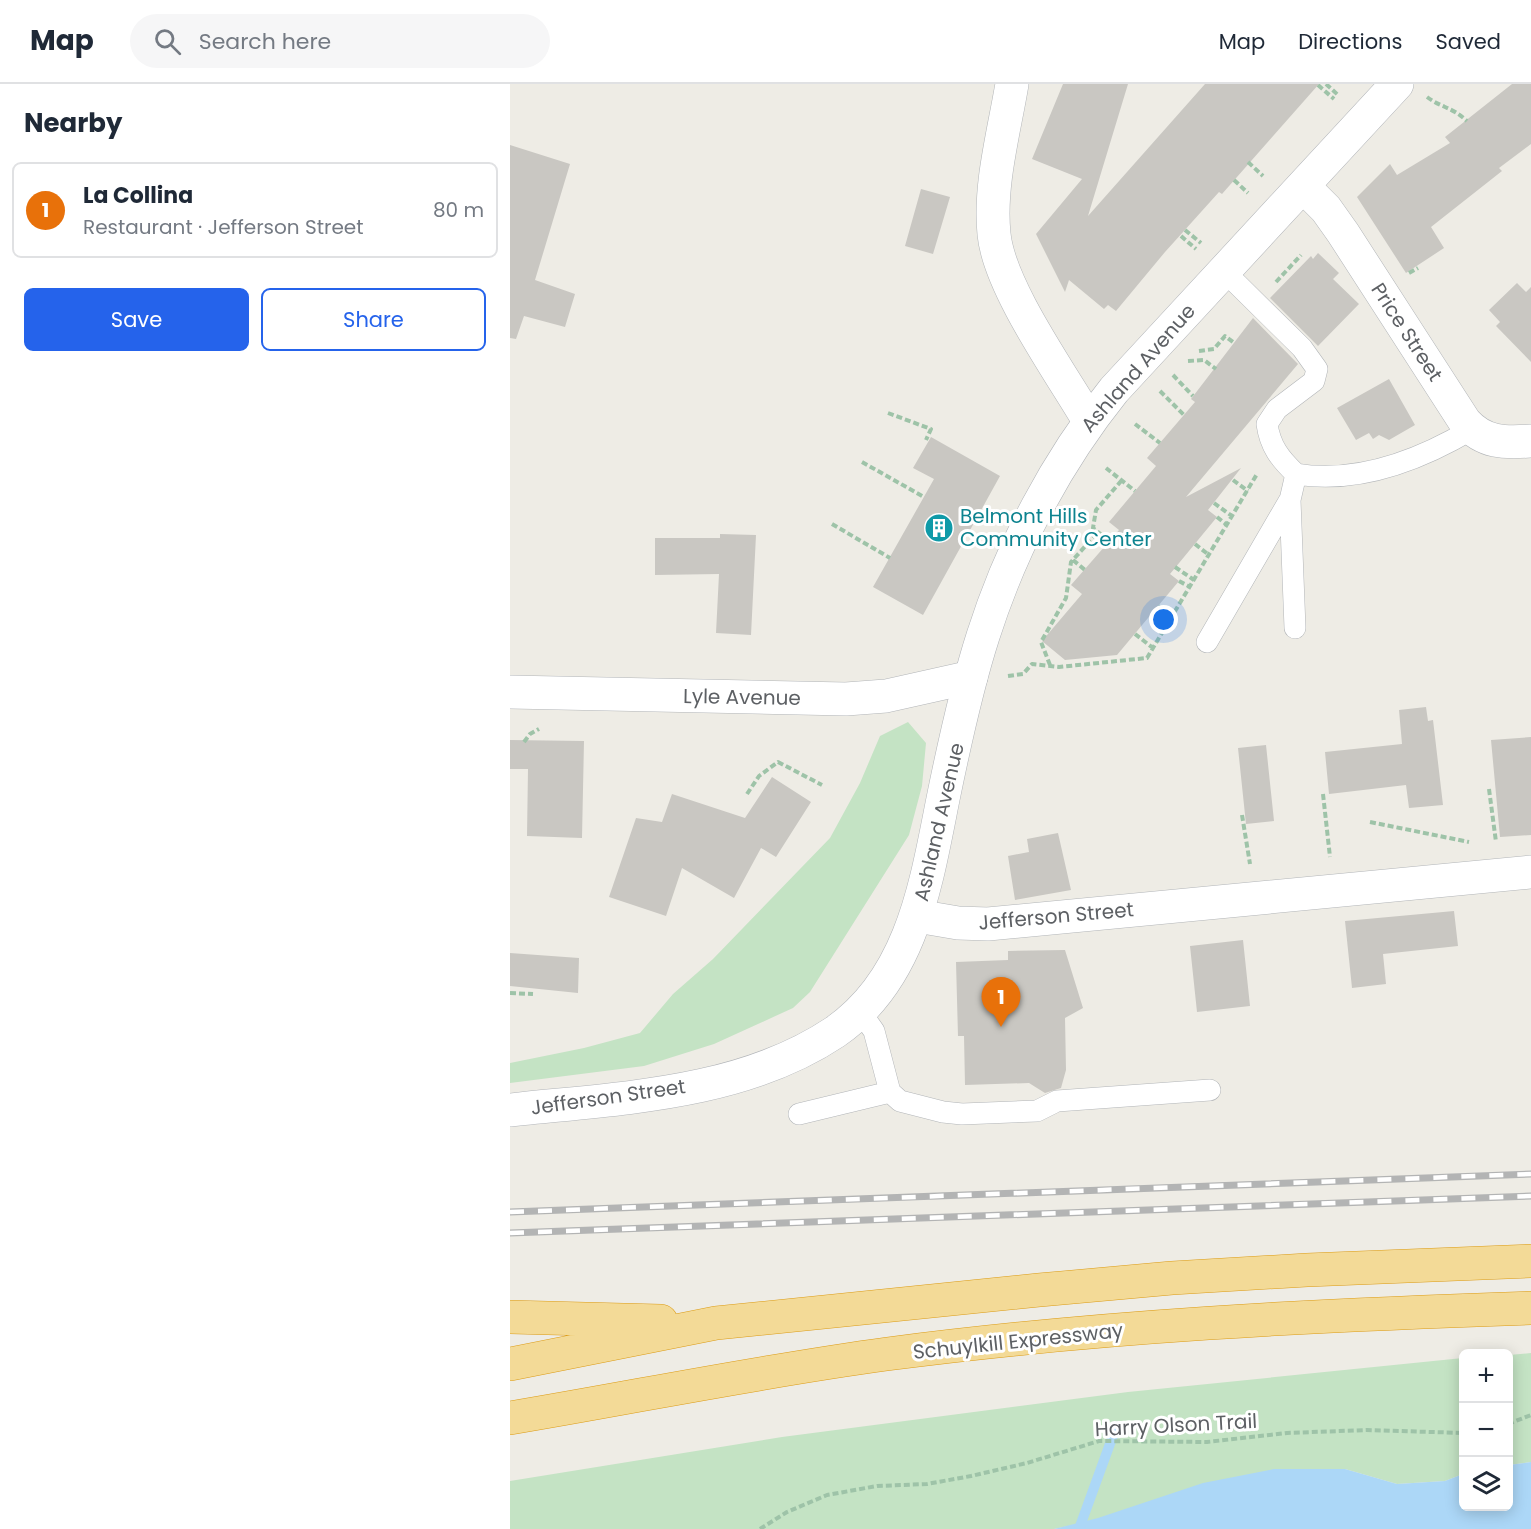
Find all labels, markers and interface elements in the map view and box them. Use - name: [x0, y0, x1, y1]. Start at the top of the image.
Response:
- search box: [130, 14, 550, 68]
- text: Map: [30, 21, 94, 60]
- icon: search: [151, 25, 184, 58]
- text: Search here: [199, 26, 331, 57]
- text: Map: [1219, 27, 1265, 56]
- text: Directions: [1298, 27, 1402, 56]
- text: Saved: [1435, 27, 1501, 56]
- text: Nearby: [24, 105, 122, 141]
- text: La Collina: [83, 180, 193, 211]
- text: 1: [42, 196, 49, 224]
- text: 80 m: [433, 196, 484, 224]
- text: Restaurant · Jefferson Street: [83, 213, 364, 241]
- street label: Price Street: [1365, 277, 1449, 387]
- button: Save: [24, 288, 249, 351]
- button: Share: [261, 288, 486, 351]
- street label: Ashland Avenue: [1074, 298, 1202, 438]
- place label: Belmont Hills Community Center: [960, 502, 1152, 553]
- building icon: Belmont Hills Community Center: [923, 512, 955, 544]
- your location: [1149, 605, 1178, 634]
- street label: Lyle Avenue: [683, 682, 801, 712]
- street label: Ashland Avenue: [907, 740, 971, 904]
- street label: Jefferson Street: [977, 895, 1135, 937]
- pin: 1: [982, 978, 1020, 1027]
- street label: Jefferson Street: [529, 1072, 687, 1122]
- street label: Schuylkill Expressway: [911, 1316, 1125, 1366]
- map controls: [1459, 1349, 1513, 1511]
- button: +: [1459, 1349, 1513, 1403]
- button: −: [1459, 1403, 1513, 1457]
- street label: Harry Olson Trail: [1094, 1407, 1258, 1443]
- button: layers: [1459, 1457, 1513, 1511]

